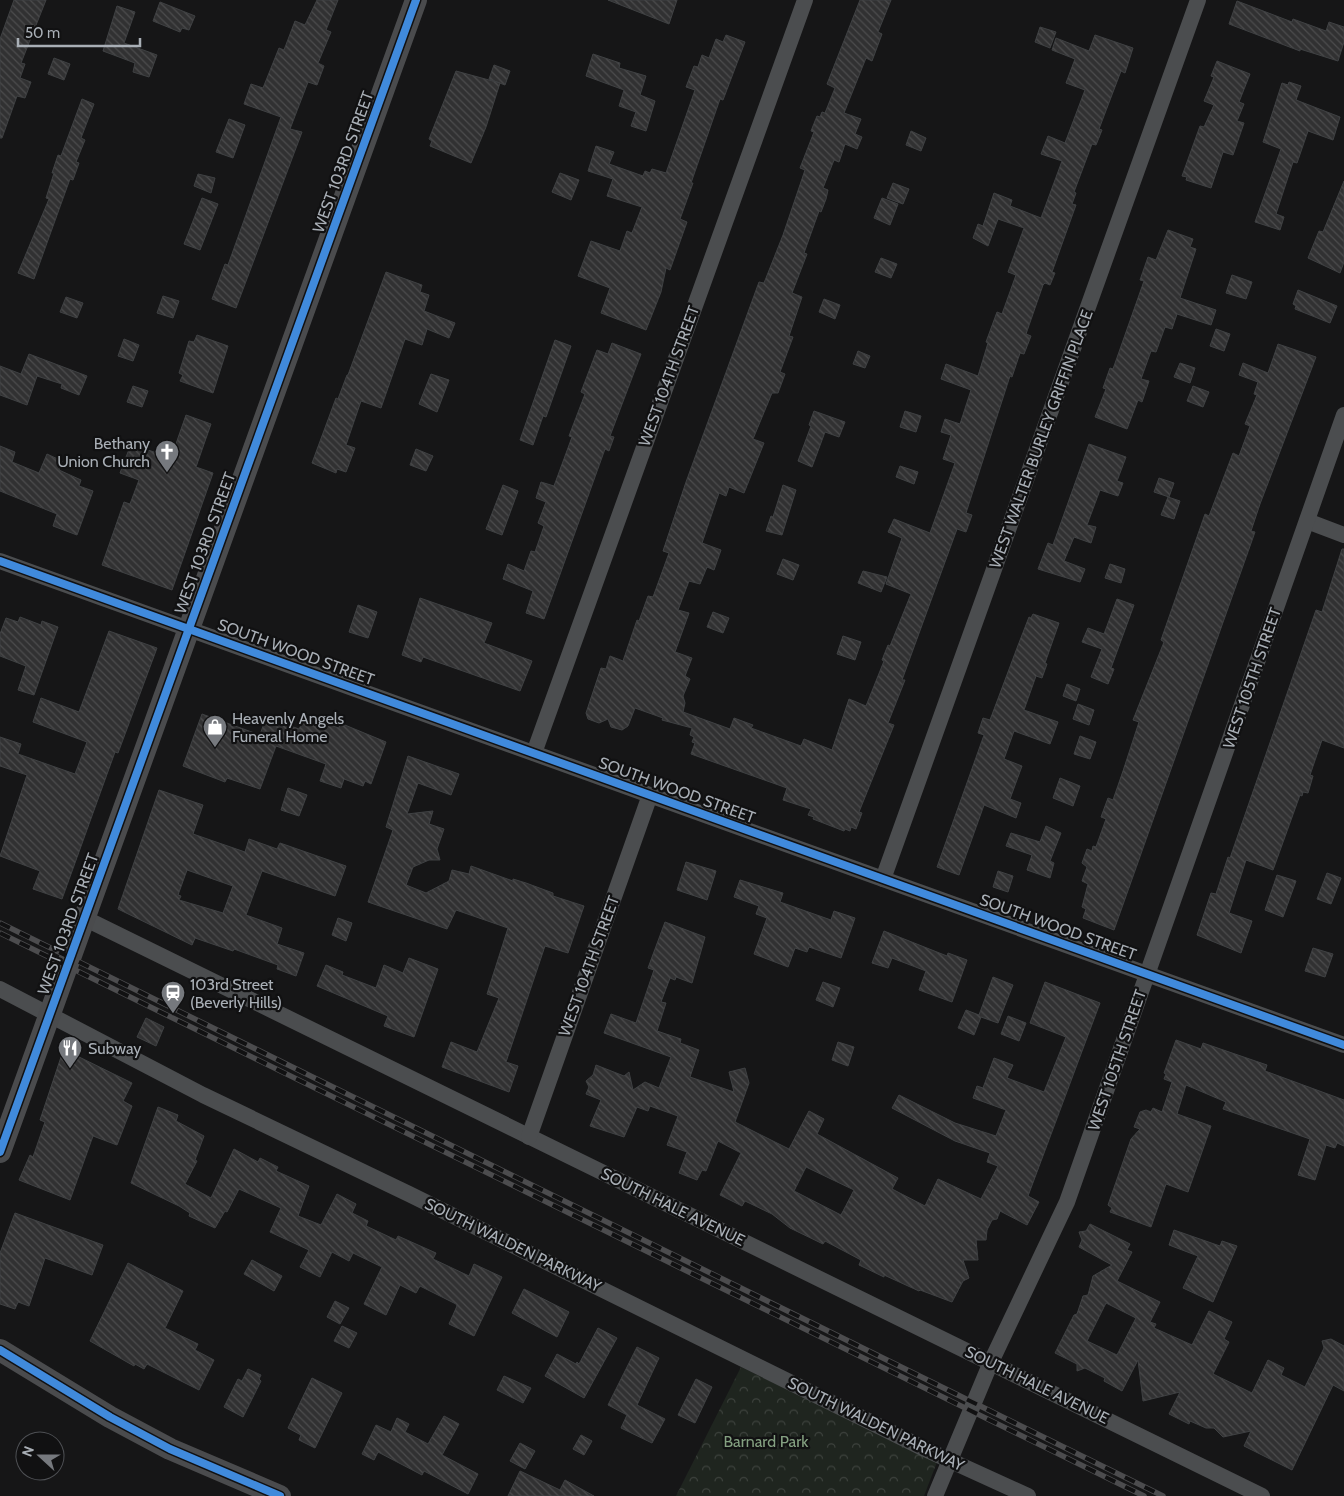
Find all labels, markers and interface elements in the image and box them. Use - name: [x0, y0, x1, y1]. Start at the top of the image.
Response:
- scale bar: [18, 15, 140, 47]
- text: 50 m: [25, 24, 60, 42]
- street label: WEST 103RD STREET: [309, 88, 378, 235]
- street label: WEST 104TH STREET: [635, 303, 703, 449]
- street label: WEST WALTER BURLEY GRIFFIN PLACE: [985, 307, 1097, 571]
- place label: Bethany Union Church: [57, 434, 150, 471]
- church icon: Bethany Union Church: [154, 439, 180, 473]
- street label: WEST 103RD STREET: [171, 469, 240, 616]
- street label: WEST 105TH STREET: [1219, 605, 1285, 751]
- street label: SOUTH WOOD STREET: [215, 615, 377, 689]
- place label: Heavenly Angels Funeral Home: [232, 709, 345, 746]
- shop icon: Heavenly Angels Funeral Home: [202, 714, 228, 748]
- street label: SOUTH WOOD STREET: [596, 753, 758, 827]
- street label: WEST 103RD STREET: [34, 850, 103, 997]
- street label: SOUTH WOOD STREET: [977, 890, 1139, 964]
- street label: WEST 104TH STREET: [555, 893, 623, 1039]
- place label: 103rd Street (Beverly Hills): [190, 975, 282, 1012]
- station icon: 103rd Street (Beverly Hills): [160, 980, 186, 1014]
- street label: WEST 105TH STREET: [1084, 987, 1150, 1133]
- restaurant icon: Subway: [57, 1035, 83, 1069]
- place label: Subway: [88, 1039, 141, 1058]
- street label: SOUTH HALE AVENUE: [598, 1164, 748, 1250]
- street label: SOUTH WALDEN PARKWAY: [422, 1194, 605, 1296]
- street label: SOUTH HALE AVENUE: [962, 1342, 1112, 1428]
- street label: SOUTH WALDEN PARKWAY: [785, 1373, 968, 1475]
- north arrow: [15, 1431, 65, 1481]
- park label: Barnard Park: [723, 1432, 809, 1451]
- text: N: [18, 1443, 38, 1459]

